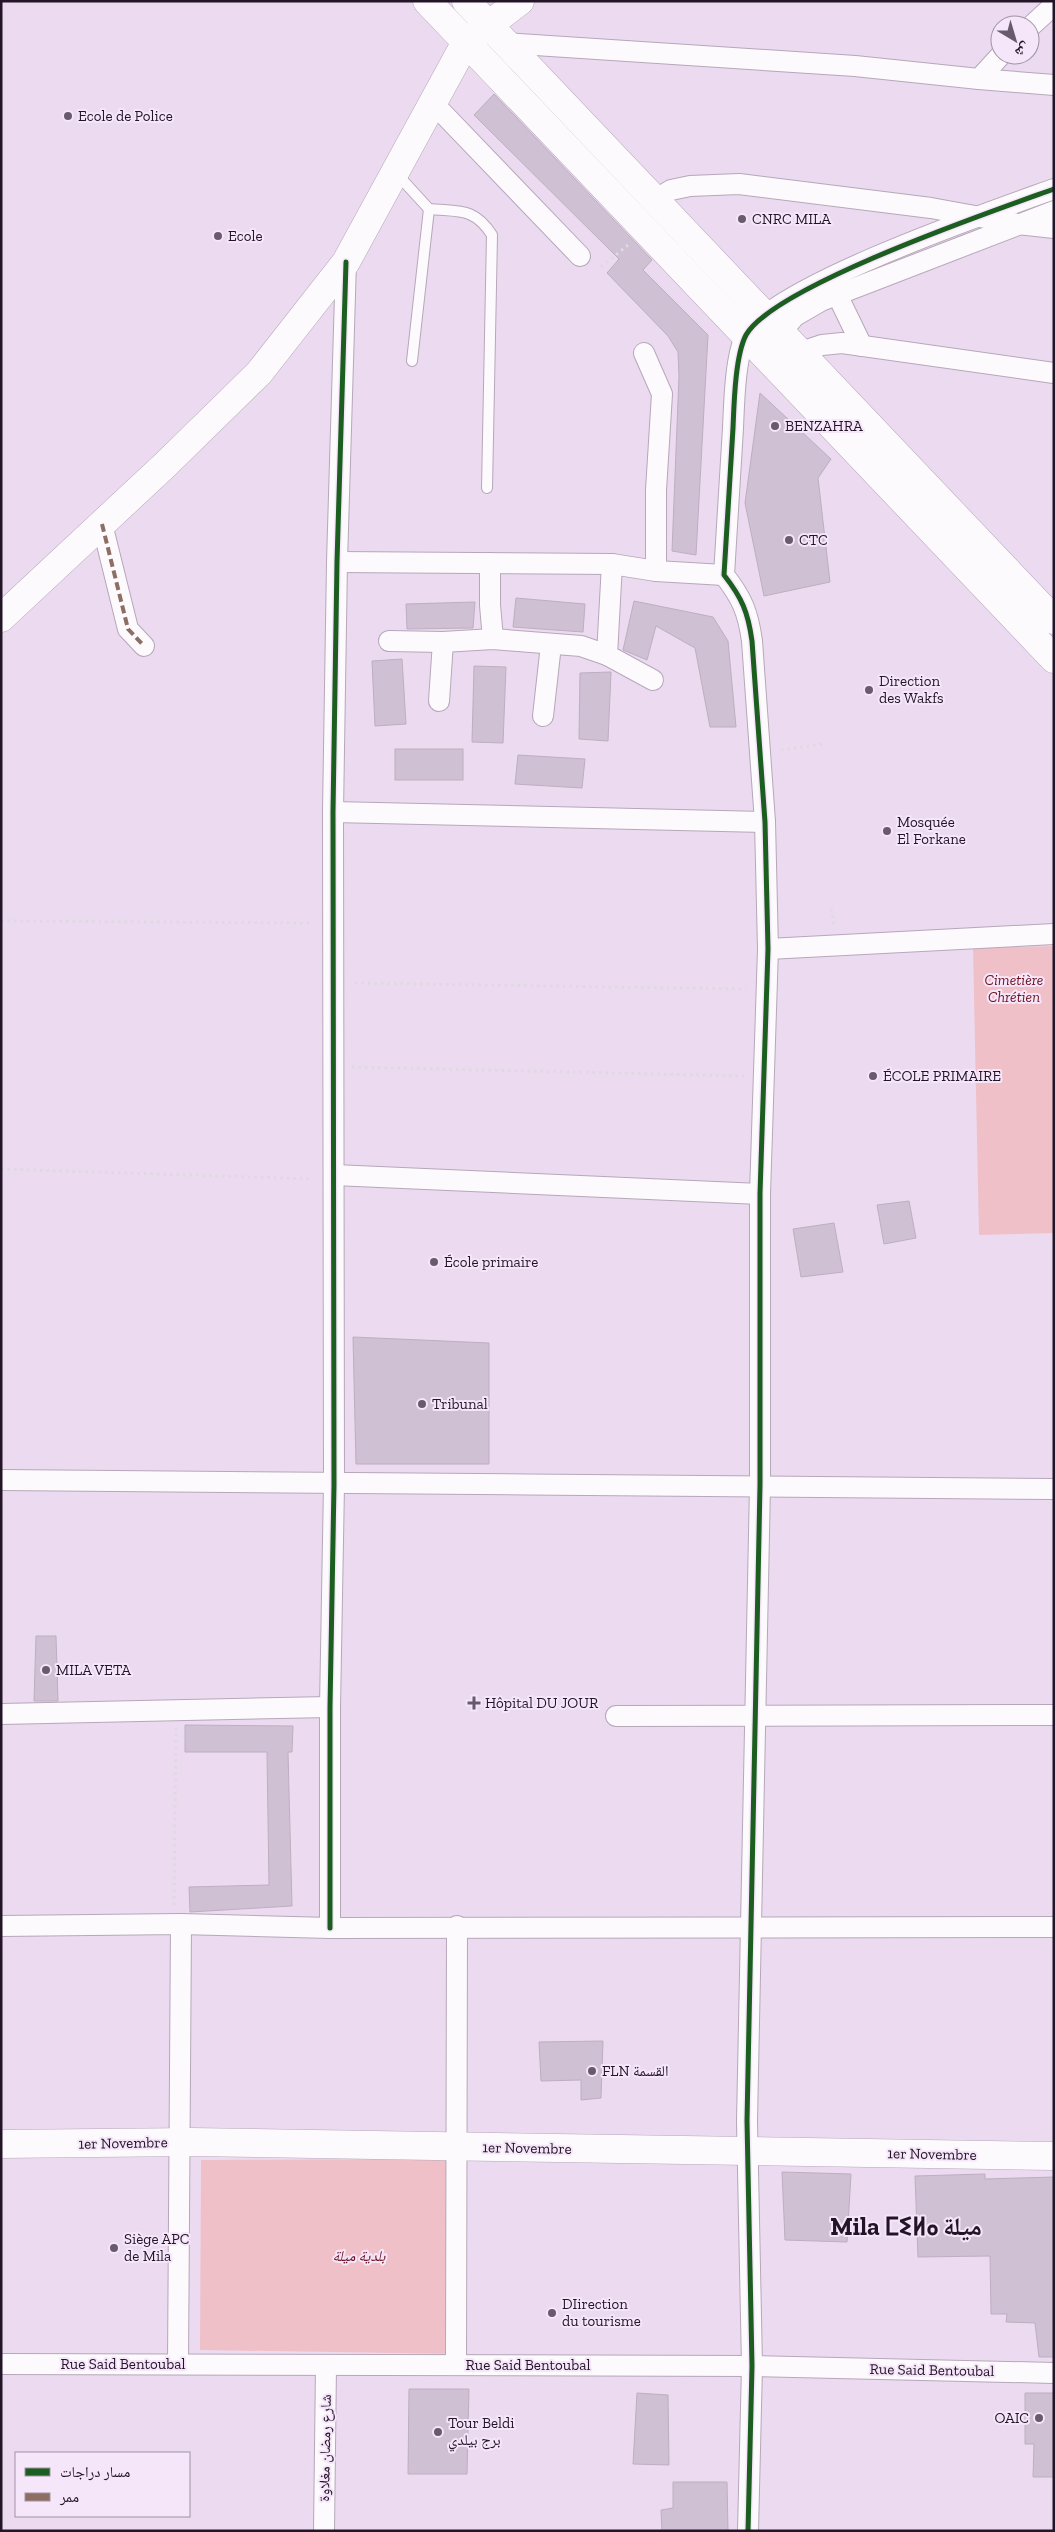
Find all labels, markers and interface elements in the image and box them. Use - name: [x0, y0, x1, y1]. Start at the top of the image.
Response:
- north arrow: [990, 15, 1040, 65]
- text: ش: [1011, 39, 1034, 61]
- place label: Ecole de Police: [78, 107, 173, 125]
- marker: Ecole de Police: [62, 110, 74, 122]
- place label: CNRC MILA: [752, 210, 831, 228]
- marker: CNRC MILA: [736, 213, 748, 225]
- place label: Ecole: [228, 227, 263, 245]
- marker: Ecole: [212, 230, 224, 242]
- place label: BENZAHRA: [785, 417, 863, 435]
- marker: BENZAHRA: [769, 420, 781, 432]
- place label: CTC: [799, 531, 828, 549]
- marker: CTC: [783, 534, 795, 546]
- place label: Direction des Wakfs: [879, 672, 944, 707]
- marker: Direction des Wakfs: [863, 684, 875, 696]
- place label: Mosquée El Forkane: [897, 813, 966, 848]
- marker: Mosquée El Forkane: [881, 825, 893, 837]
- park label: Cimetière Chrétien: [985, 971, 1043, 1006]
- place label: ÉCOLE PRIMAIRE: [883, 1067, 1001, 1085]
- marker: ÉCOLE PRIMAIRE: [867, 1070, 879, 1082]
- place label: École primaire: [444, 1253, 538, 1271]
- marker: École primaire: [428, 1256, 440, 1268]
- place label: Tribunal: [432, 1395, 488, 1413]
- marker: Tribunal: [416, 1398, 428, 1410]
- place label: MILA VETA: [56, 1661, 131, 1679]
- marker: MILA VETA: [40, 1664, 52, 1676]
- place label: Hôpital DU JOUR: [485, 1694, 599, 1712]
- marker: Hôpital DU JOUR: [467, 1696, 481, 1710]
- place label: FLN القسمة: [602, 2062, 669, 2080]
- marker: FLN القسمة: [586, 2065, 598, 2077]
- street label: 1er Novembre: [78, 2133, 168, 2153]
- street label: 1er Novembre: [482, 2138, 572, 2158]
- street label: 1er Novembre: [887, 2144, 977, 2164]
- district label: Mila ⵎⵉⵍⴰ ميلة: [830, 2211, 982, 2241]
- place label: Siège APC de Mila: [124, 2230, 190, 2265]
- marker: Siège APC de Mila: [108, 2242, 120, 2254]
- park label: بلدية ميلة: [333, 2247, 386, 2265]
- place label: DIirection du tourisme: [562, 2295, 641, 2330]
- marker: DIirection du tourisme: [546, 2307, 558, 2319]
- street label: Rue Said Bentoubal: [61, 2355, 185, 2373]
- street label: Rue Said Bentoubal: [466, 2356, 590, 2374]
- street label: Rue Said Bentoubal: [869, 2360, 995, 2380]
- street label: شارع رمضان مغلاوة: [315, 2394, 336, 2502]
- place label: OAIC: [994, 2409, 1029, 2427]
- marker: OAIC: [1033, 2412, 1045, 2424]
- place label: Tour Beldi برج بيلدي: [448, 2414, 514, 2452]
- marker: Tour Beldi برج بيلدي: [432, 2426, 444, 2438]
- legend: [15, 2452, 190, 2517]
- text: مسار دراجات: [60, 2463, 130, 2481]
- text: ممر: [59, 2488, 79, 2506]

